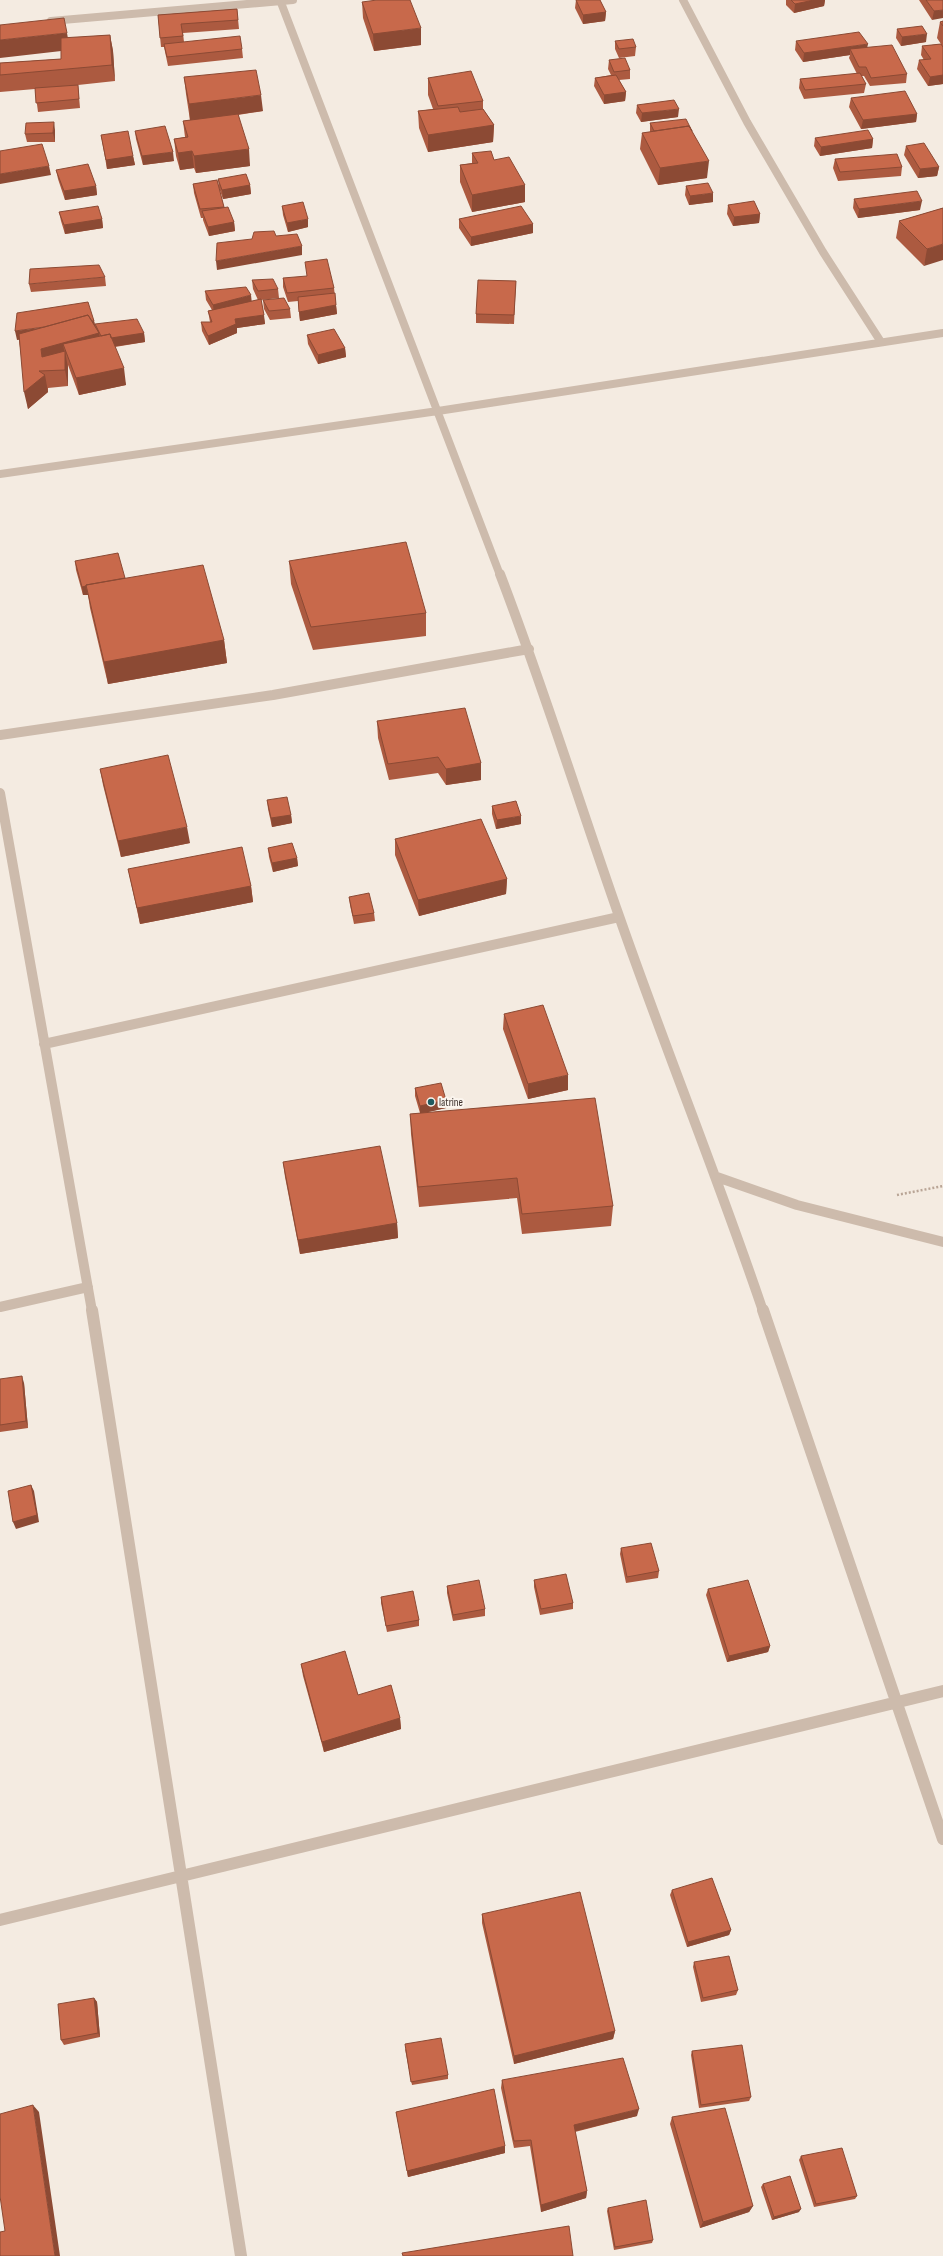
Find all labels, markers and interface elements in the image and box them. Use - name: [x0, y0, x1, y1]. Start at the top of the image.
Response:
- place label: latrine: [439, 1096, 463, 1109]
- marker: latrine: [426, 1097, 436, 1107]

